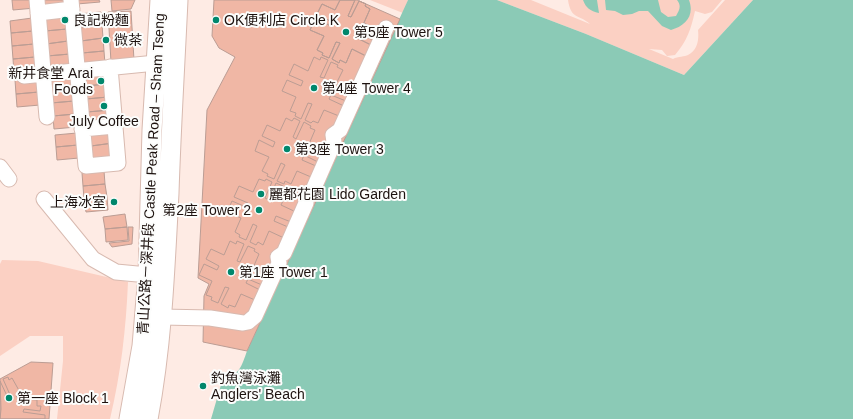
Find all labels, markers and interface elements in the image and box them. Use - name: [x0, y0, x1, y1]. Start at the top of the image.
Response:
- place label: 良記粉麵: [73, 12, 129, 28]
- place label: OK便利店 Circle K: [224, 12, 340, 28]
- street label: 青山公路－深井段 Castle Peak Road – Sham Tseng: [135, 13, 167, 335]
- marker: 良記粉麵: [60, 15, 70, 25]
- marker: OK便利店 Circle K: [211, 15, 221, 25]
- place label: 第5座 Tower 5: [354, 24, 443, 40]
- marker: 第5座 Tower 5: [341, 27, 351, 37]
- place label: 微茶: [114, 32, 142, 48]
- marker: 微茶: [101, 35, 111, 45]
- place label: 新井食堂 Arai Foods: [8, 65, 93, 97]
- marker: 新井食堂 Arai Foods: [96, 76, 106, 86]
- place label: 第4座 Tower 4: [322, 80, 411, 96]
- marker: 第4座 Tower 4: [309, 83, 319, 93]
- marker: July Coffee: [99, 101, 109, 111]
- place label: July Coffee: [69, 113, 139, 129]
- place label: 第3座 Tower 3: [295, 141, 384, 157]
- marker: 第3座 Tower 3: [282, 144, 292, 154]
- place label: 麗都花園 Lido Garden: [269, 186, 406, 202]
- marker: 麗都花園 Lido Garden: [256, 189, 266, 199]
- place label: 上海冰室: [50, 194, 106, 210]
- marker: 上海冰室: [109, 197, 119, 207]
- place label: 第2座 Tower 2: [162, 202, 251, 218]
- marker: 第2座 Tower 2: [254, 205, 264, 215]
- place label: 第1座 Tower 1: [239, 264, 328, 280]
- marker: 第1座 Tower 1: [226, 267, 236, 277]
- place label: 釣魚灣泳灘 Anglers' Beach: [211, 370, 305, 402]
- marker: 釣魚灣泳灘 Anglers' Beach: [198, 381, 208, 391]
- place label: 第一座 Block 1: [17, 390, 109, 406]
- marker: 第一座 Block 1: [4, 393, 14, 403]

